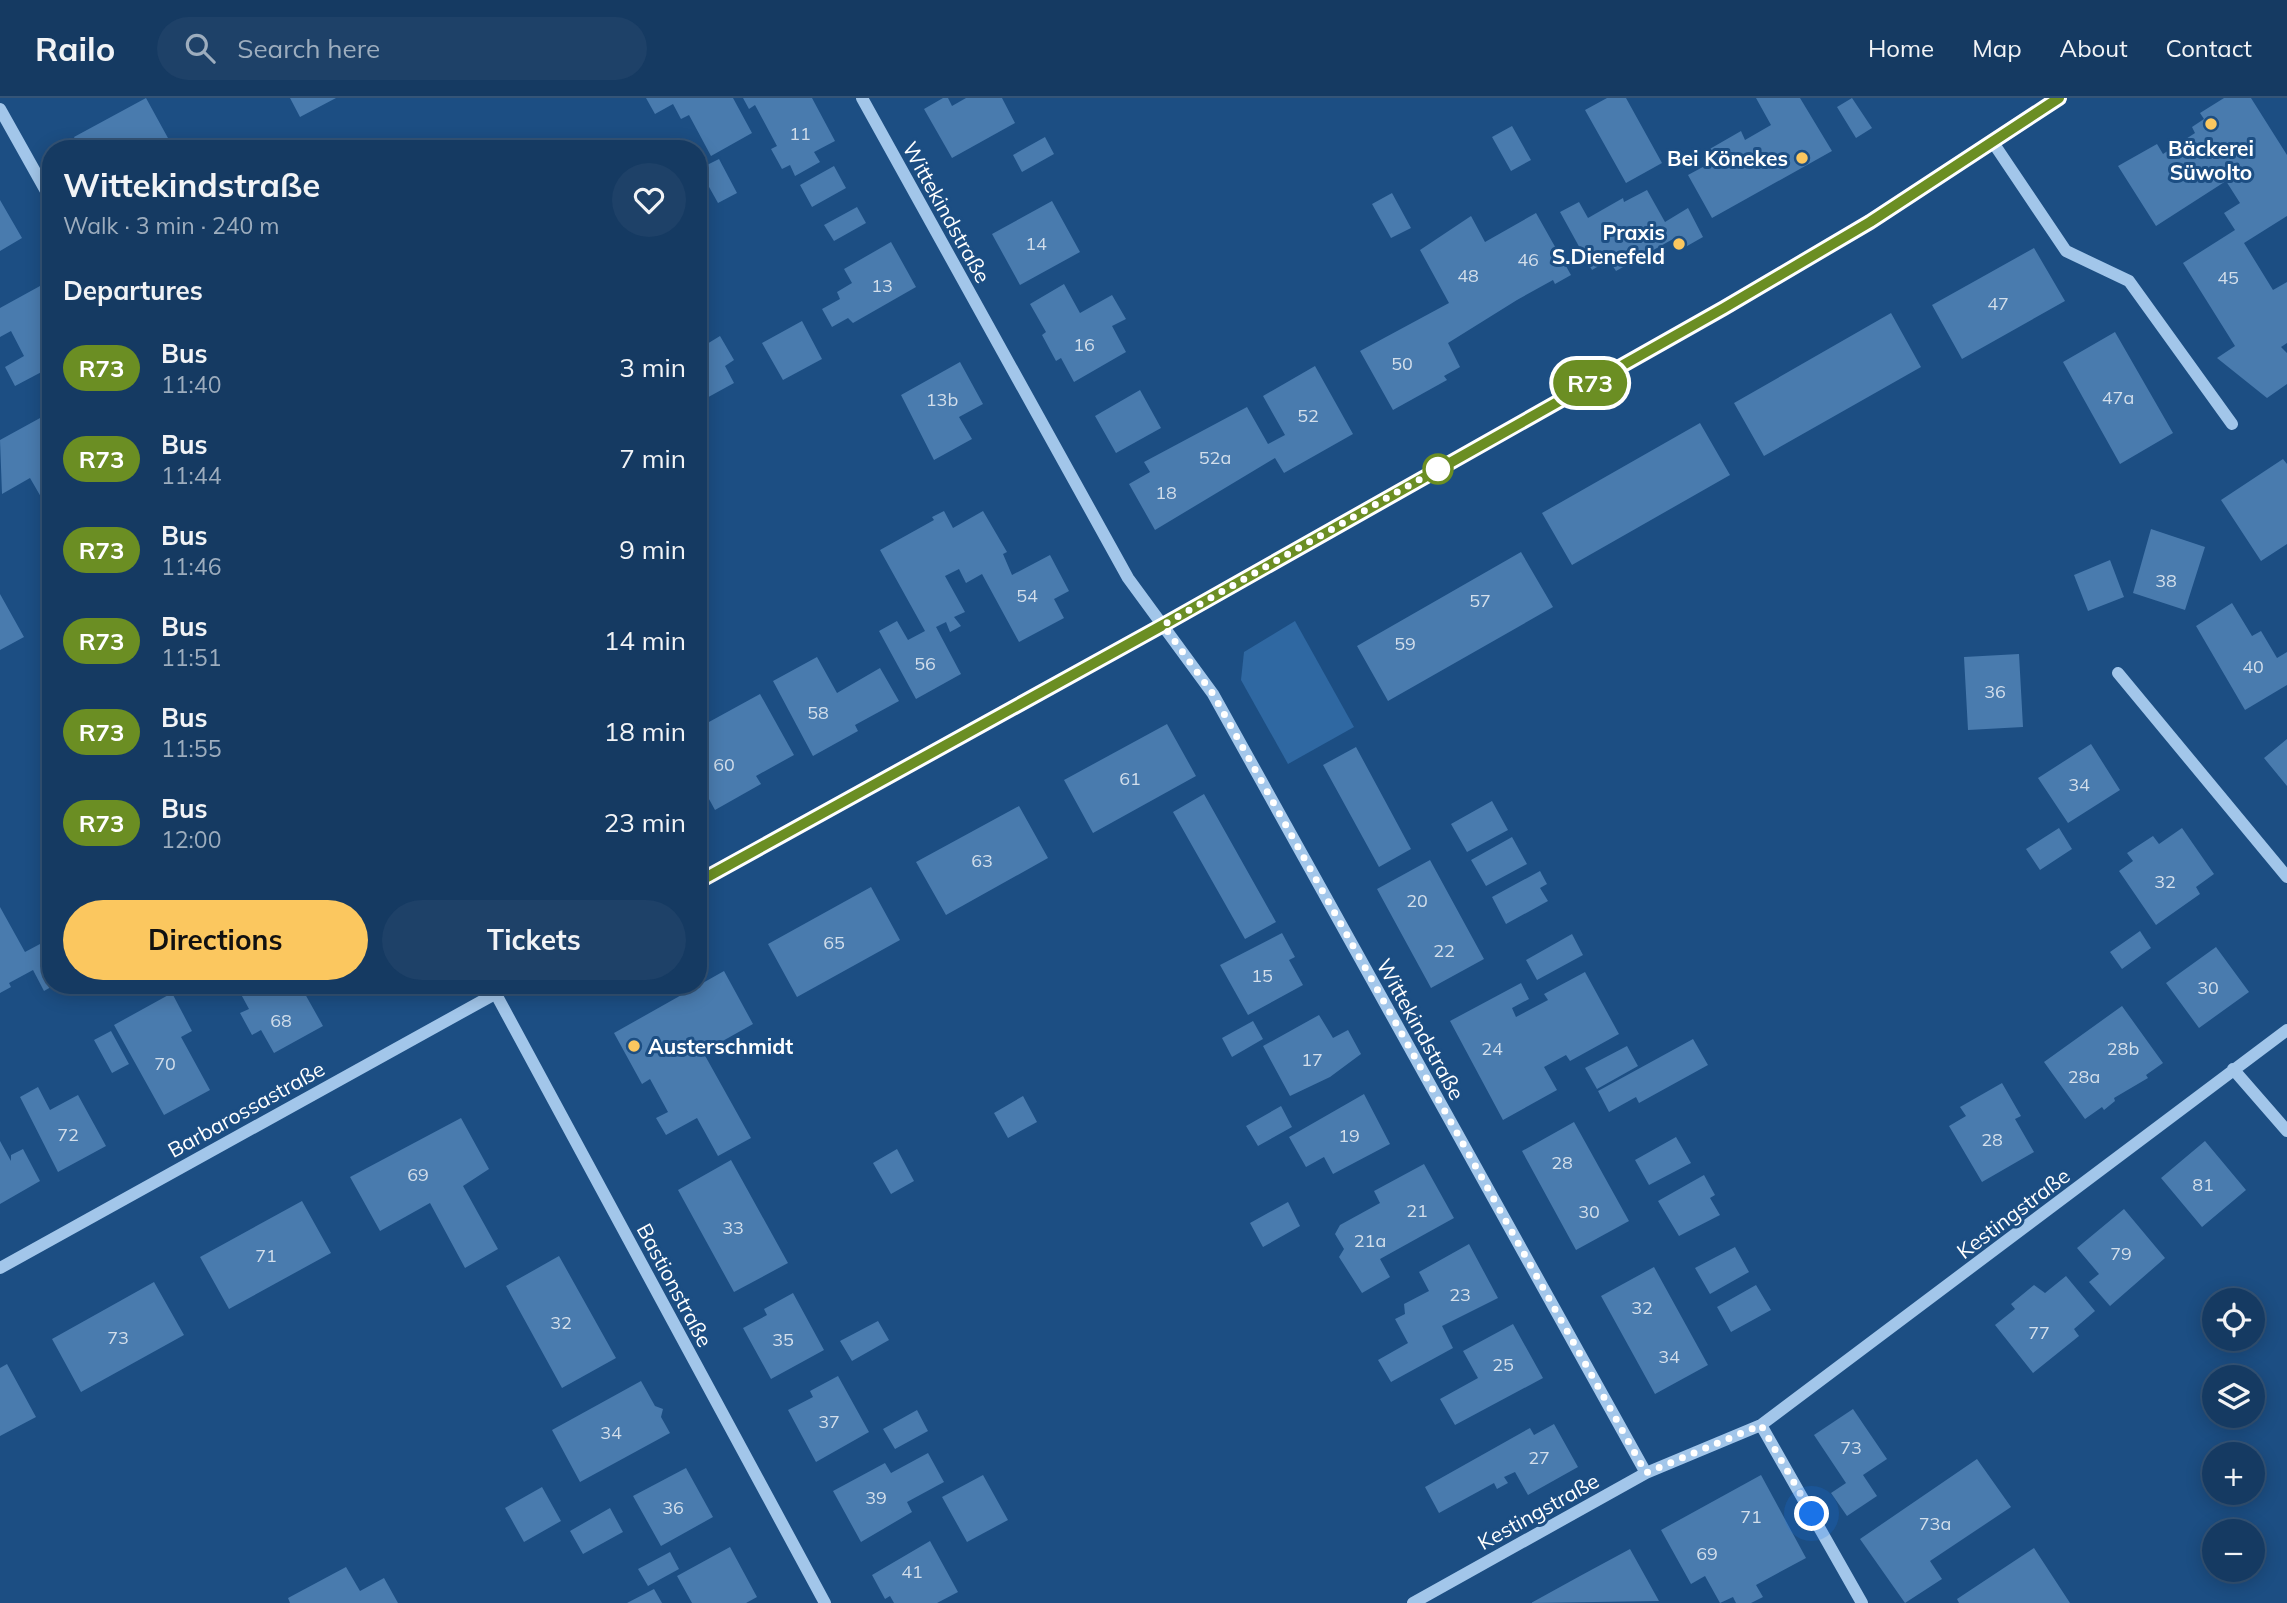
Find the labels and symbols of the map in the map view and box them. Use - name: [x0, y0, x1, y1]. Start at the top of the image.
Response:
- marker: Bäckerei Süwolto: [2203, 116, 2219, 132]
- house number: 11: [789, 122, 811, 145]
- place label: Bäckerei Süwolto: [2168, 135, 2254, 185]
- street label: Wittekindstraße: [897, 137, 997, 287]
- place label: Bei Könekes: [1667, 145, 1788, 171]
- marker: Bei Könekes: [1794, 150, 1810, 166]
- place label: Praxis S.Dienefeld: [1552, 219, 1665, 269]
- house number: 14: [1025, 232, 1047, 255]
- marker: Praxis S.Dienefeld: [1671, 236, 1687, 252]
- house number: 46: [1517, 248, 1539, 271]
- house number: 48: [1457, 264, 1479, 287]
- house number: 45: [2217, 266, 2239, 289]
- house number: 13: [871, 274, 893, 297]
- house number: 47: [1987, 292, 2009, 315]
- house number: 16: [1073, 333, 1095, 356]
- house number: 50: [1391, 352, 1413, 375]
- line badge: R73: [1550, 360, 1630, 406]
- house number: 47a: [2102, 386, 2134, 409]
- house number: 13b: [926, 388, 958, 411]
- house number: 52: [1297, 404, 1319, 427]
- house number: 52a: [1199, 446, 1231, 469]
- unlabelled marker: [1423, 454, 1453, 484]
- house number: 18: [1155, 481, 1177, 504]
- house number: 38: [2155, 569, 2177, 592]
- house number: 54: [1016, 584, 1038, 607]
- house number: 57: [1469, 589, 1491, 612]
- house number: 59: [1394, 632, 1416, 655]
- house number: 56: [914, 652, 936, 675]
- house number: 40: [2242, 655, 2264, 678]
- house number: 36: [1984, 680, 2006, 703]
- house number: 58: [807, 701, 829, 724]
- house number: 60: [713, 753, 735, 776]
- house number: 61: [1119, 767, 1141, 790]
- house number: 34: [2068, 773, 2090, 796]
- house number: 63: [971, 849, 993, 872]
- house number: 32: [2154, 870, 2176, 893]
- house number: 20: [1406, 889, 1428, 912]
- house number: 65: [823, 931, 845, 954]
- house number: 22: [1433, 939, 1455, 962]
- street label: Wittekindstraße: [1371, 954, 1471, 1104]
- house number: 15: [1251, 964, 1273, 987]
- house number: 30: [2197, 976, 2219, 999]
- house number: 68: [270, 1009, 292, 1032]
- place label: Austerschmidt: [648, 1033, 793, 1059]
- house number: 24: [1481, 1037, 1503, 1060]
- house number: 28b: [2107, 1037, 2139, 1060]
- marker: Austerschmidt: [626, 1038, 642, 1054]
- house number: 17: [1301, 1048, 1323, 1071]
- house number: 70: [154, 1052, 176, 1075]
- street label: Barbarossastraße: [163, 1055, 329, 1163]
- house number: 28a: [2068, 1065, 2100, 1088]
- house number: 72: [57, 1123, 79, 1146]
- house number: 19: [1338, 1124, 1360, 1147]
- house number: 28: [1981, 1128, 2003, 1151]
- house number: 28: [1551, 1151, 1573, 1174]
- street label: Kestingstraße: [1951, 1162, 2075, 1264]
- house number: 69: [407, 1163, 429, 1186]
- house number: 81: [2192, 1173, 2214, 1196]
- house number: 21: [1406, 1199, 1428, 1222]
- house number: 30: [1578, 1200, 1600, 1223]
- house number: 33: [722, 1216, 744, 1239]
- street label: Bastionstraße: [632, 1219, 718, 1351]
- house number: 21a: [1354, 1229, 1386, 1252]
- house number: 79: [2110, 1242, 2132, 1265]
- house number: 71: [255, 1244, 277, 1267]
- house number: 23: [1449, 1283, 1471, 1306]
- house number: 32: [1631, 1296, 1653, 1319]
- house number: 32: [550, 1311, 572, 1334]
- house number: 77: [2028, 1321, 2050, 1344]
- house number: 73: [107, 1326, 129, 1349]
- house number: 35: [772, 1328, 794, 1351]
- house number: 34: [1658, 1345, 1680, 1368]
- house number: 25: [1492, 1353, 1514, 1376]
- house number: 37: [818, 1410, 840, 1433]
- house number: 34: [600, 1421, 622, 1444]
- house number: 73: [1840, 1436, 1862, 1459]
- house number: 27: [1528, 1446, 1550, 1469]
- street label: Kestingstraße: [1473, 1467, 1603, 1555]
- house number: 39: [865, 1486, 887, 1509]
- house number: 36: [662, 1496, 684, 1519]
- your location: [1794, 1496, 1829, 1531]
- house number: 71: [1740, 1505, 1762, 1528]
- house number: 73a: [1919, 1512, 1951, 1535]
- house number: 69: [1696, 1542, 1718, 1565]
- house number: 41: [901, 1560, 923, 1583]

